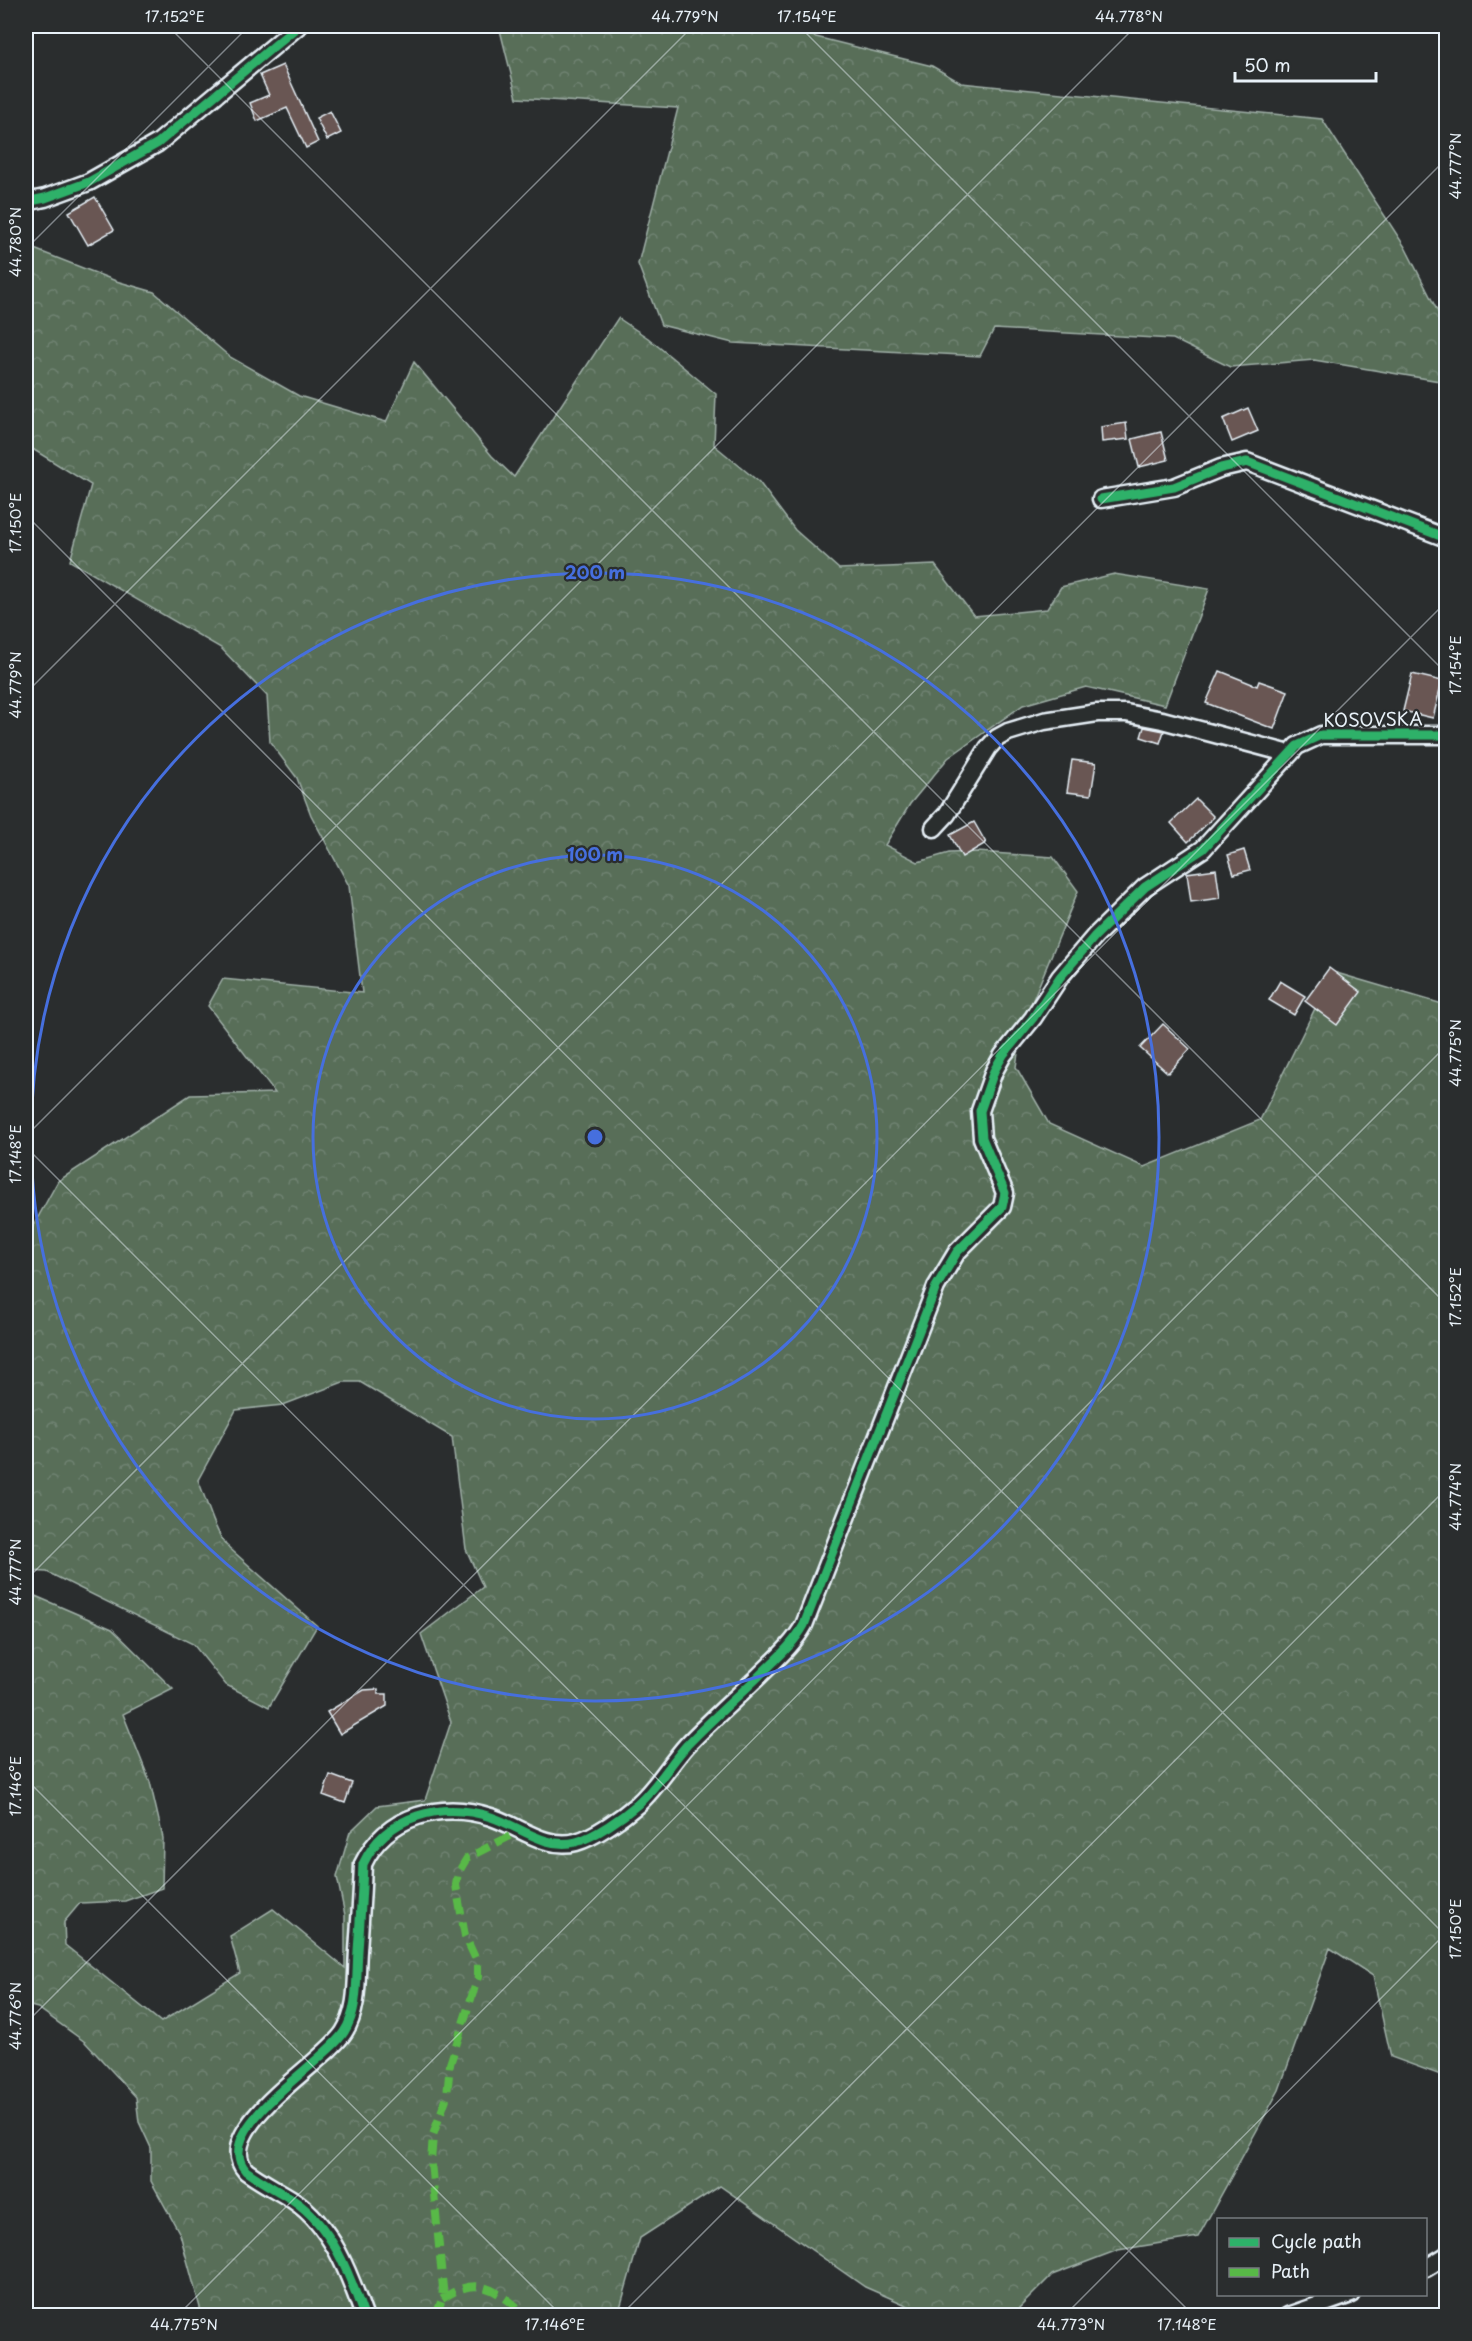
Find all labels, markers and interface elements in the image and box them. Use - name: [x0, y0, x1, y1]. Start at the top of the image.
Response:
- text: 17.152°E: [145, 4, 205, 27]
- text: 44.779°N: [651, 4, 719, 27]
- text: 17.154°E: [777, 4, 837, 27]
- text: 44.778°N: [1095, 4, 1163, 27]
- scale bar: [1235, 45, 1376, 83]
- text: 50 m: [1244, 51, 1291, 78]
- text: 44.777°N: [1443, 132, 1466, 200]
- text: 44.780°N: [3, 207, 26, 277]
- text: 17.150°E: [3, 493, 26, 553]
- text: 200 m: [565, 558, 625, 585]
- text: 17.154°E: [1443, 635, 1466, 695]
- text: 44.779°N: [3, 651, 26, 719]
- street label: KOSOVSKA: [1323, 704, 1423, 733]
- text: 100 m: [567, 840, 623, 867]
- text: 44.775°N: [1443, 1019, 1466, 1087]
- text: 17.148°E: [3, 1124, 26, 1184]
- centre of rings: [585, 1127, 605, 1147]
- text: 17.152°E: [1443, 1267, 1466, 1327]
- text: 44.774°N: [1443, 1463, 1466, 1531]
- text: 44.777°N: [3, 1538, 26, 1606]
- text: 17.146°E: [3, 1756, 26, 1816]
- text: 17.150°E: [1443, 1899, 1466, 1959]
- text: 44.776°N: [3, 1982, 26, 2050]
- legend: [1217, 2218, 1427, 2296]
- text: Cycle path: [1271, 2227, 1362, 2254]
- text: Path: [1271, 2257, 1310, 2284]
- text: 44.775°N: [150, 2312, 218, 2335]
- text: 17.146°E: [525, 2312, 585, 2335]
- text: 44.773°N: [1037, 2312, 1105, 2335]
- text: 17.148°E: [1157, 2312, 1217, 2335]

